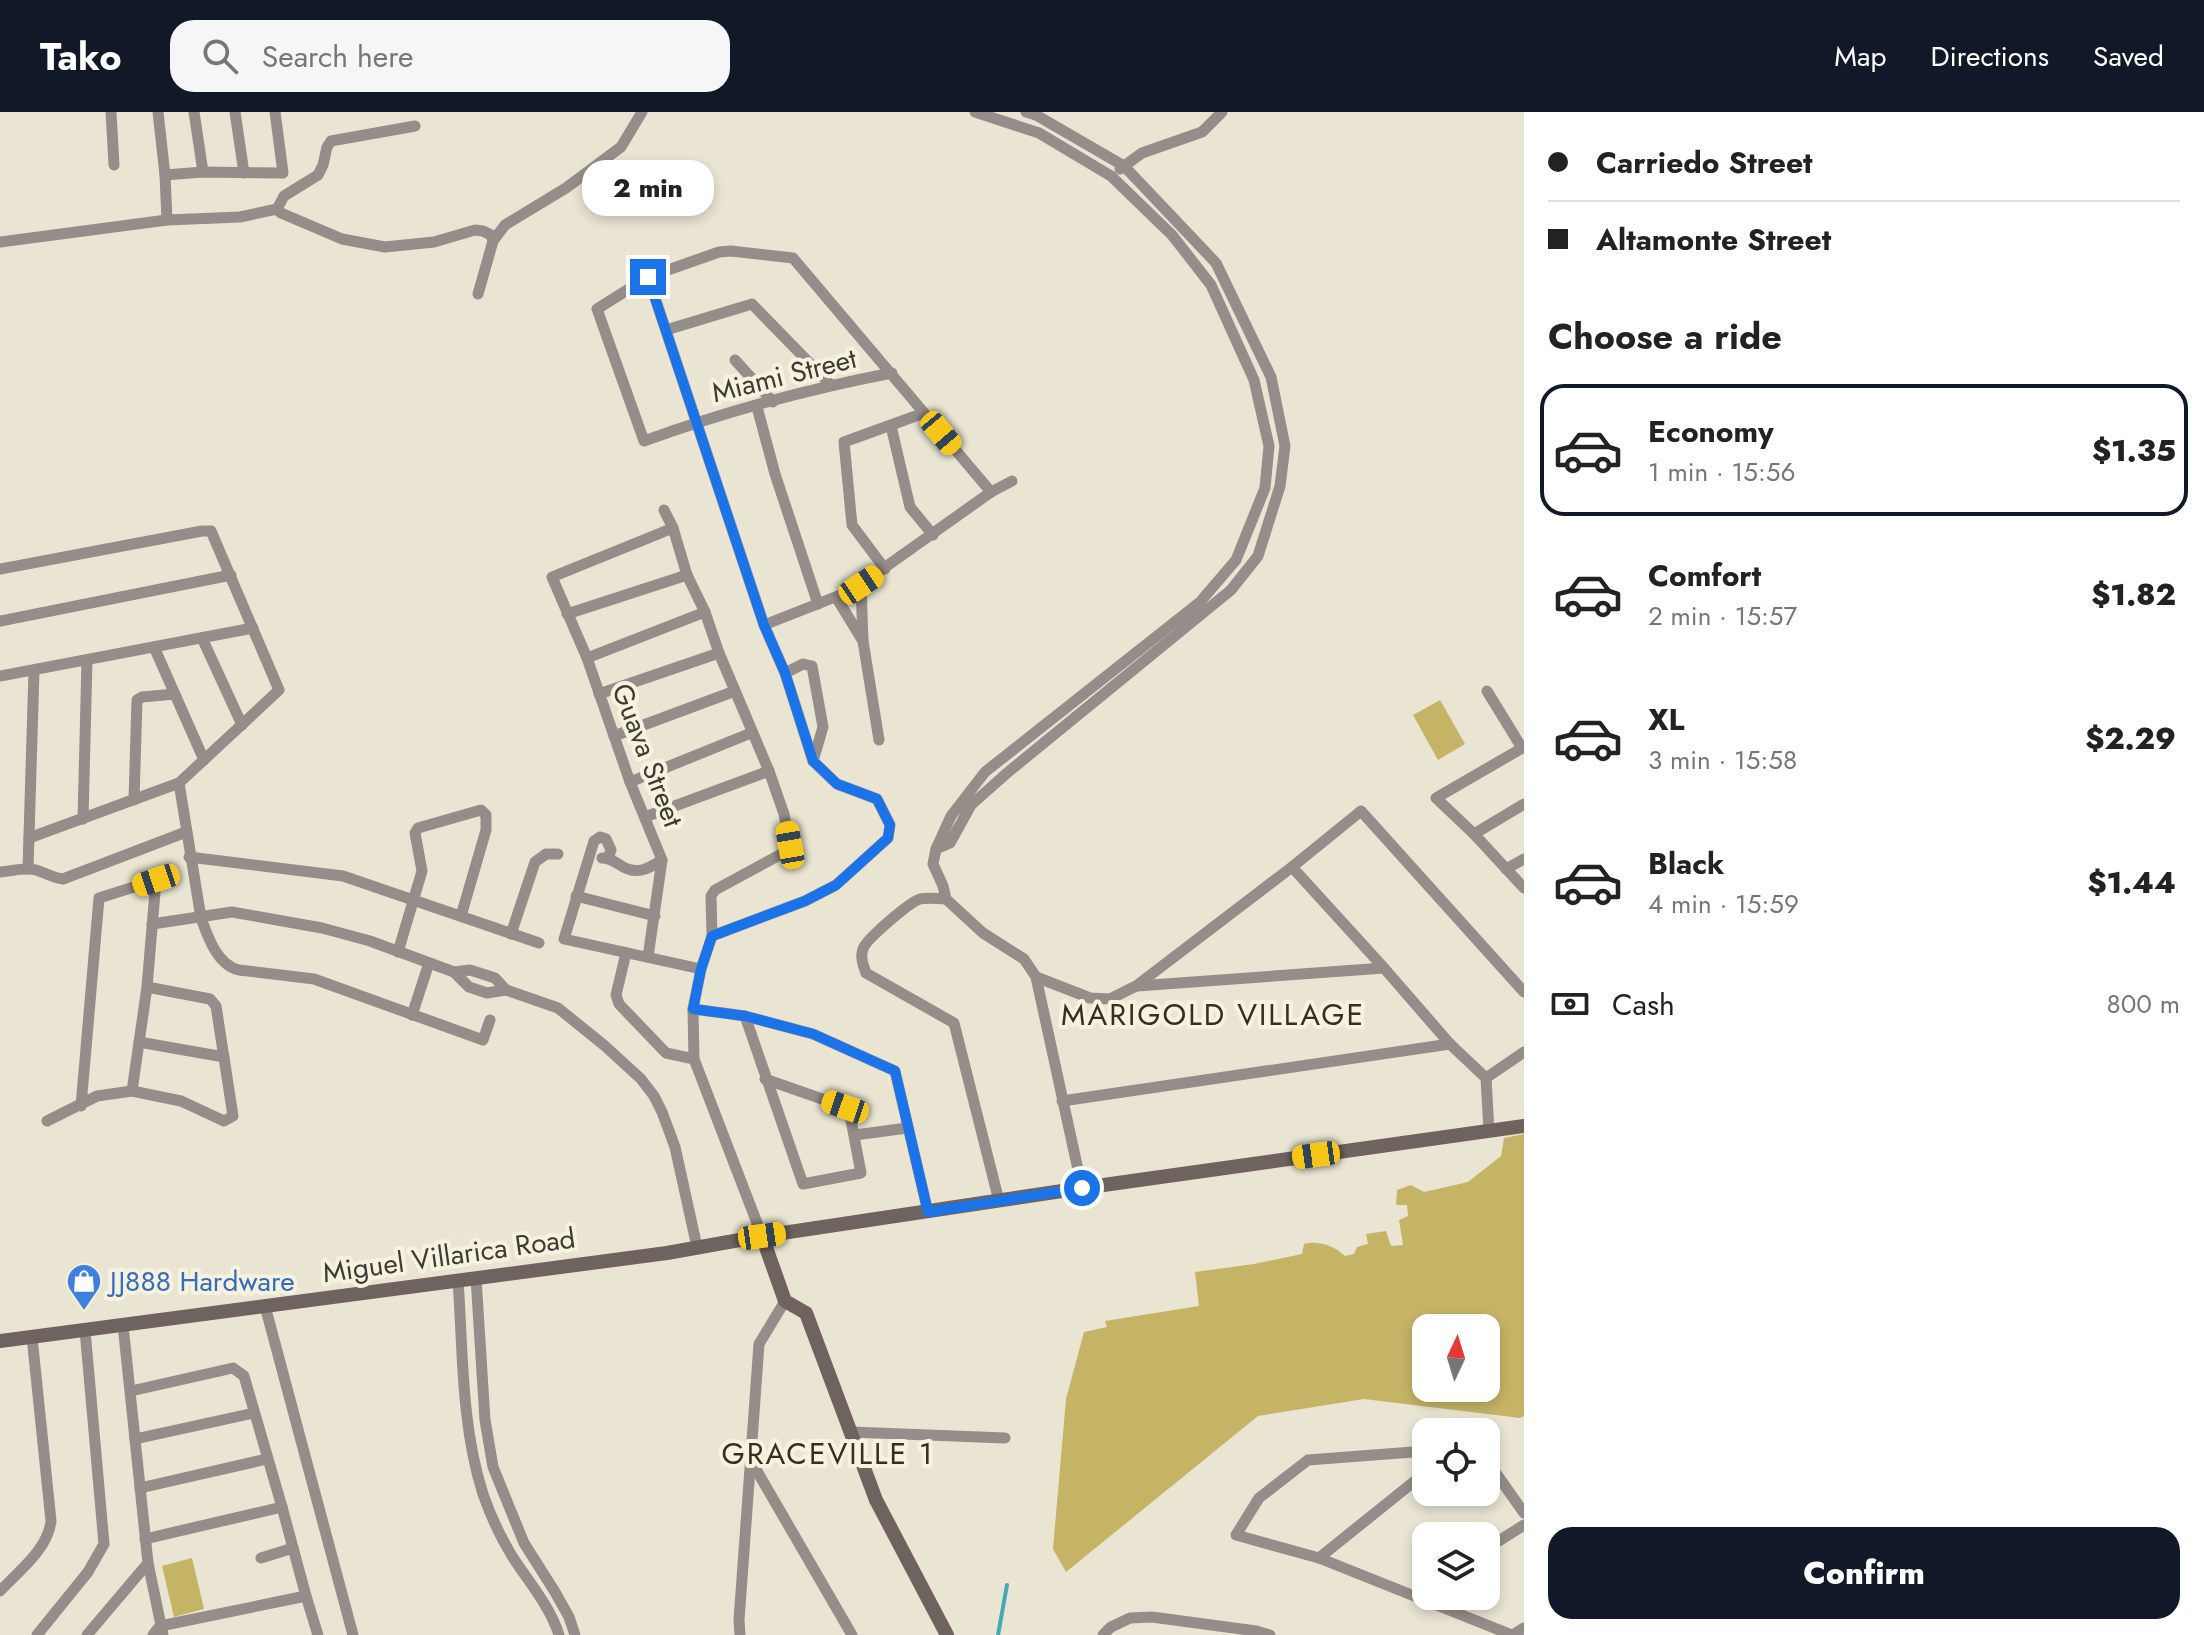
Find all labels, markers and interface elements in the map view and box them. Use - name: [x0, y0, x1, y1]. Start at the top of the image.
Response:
- search box: [170, 20, 730, 92]
- text: Tako: [40, 29, 122, 84]
- icon: search: [198, 34, 242, 78]
- text: Search here: [262, 35, 414, 78]
- text: Map: [1834, 36, 1886, 77]
- text: Directions: [1930, 36, 2049, 77]
- text: Saved: [2093, 36, 2164, 77]
- text: Carriedo Street: [1596, 141, 1813, 184]
- callout: 2 min: [582, 161, 714, 217]
- text: 2 min: [613, 169, 683, 207]
- text: Altamonte Street: [1596, 218, 1831, 261]
- route end: [630, 259, 666, 295]
- text: Choose a ride: [1548, 310, 1782, 362]
- street label: Miami Street: [707, 338, 861, 413]
- car: [916, 407, 966, 459]
- text: Economy: [1648, 410, 1774, 453]
- icon: car: [1552, 414, 1624, 486]
- text: $1.35: [2092, 429, 2176, 472]
- text: 1 min · 15:56: [1648, 453, 1795, 491]
- text: Comfort: [1648, 554, 1761, 597]
- icon: car: [1552, 558, 1624, 630]
- car: [834, 562, 888, 608]
- text: $1.82: [2091, 573, 2176, 616]
- text: 2 min · 15:57: [1648, 597, 1797, 635]
- street label: Guava Street: [601, 677, 694, 833]
- text: XL: [1648, 698, 1684, 741]
- icon: car: [1552, 702, 1624, 774]
- text: $2.29: [2085, 717, 2176, 760]
- text: 3 min · 15:58: [1648, 741, 1797, 779]
- car: [774, 819, 806, 871]
- text: Black: [1648, 842, 1724, 885]
- icon: car: [1552, 846, 1624, 918]
- car: [129, 861, 183, 899]
- text: $1.44: [2087, 861, 2176, 904]
- text: 4 min · 15:59: [1648, 885, 1799, 923]
- icon: cash: [1548, 982, 1592, 1026]
- text: Cash: [1612, 983, 1675, 1026]
- text: 800 m: [2107, 985, 2180, 1023]
- district label: MARIGOLD VILLAGE: [1061, 993, 1365, 1036]
- car: [818, 1088, 872, 1126]
- car: [1291, 1140, 1341, 1170]
- route start: [1064, 1170, 1100, 1206]
- street label: Miguel Villarica Road: [320, 1217, 578, 1294]
- car: [737, 1221, 787, 1251]
- place label: JJ888 Hardware: [106, 1261, 295, 1302]
- shop icon: JJ888 Hardware: [65, 1262, 103, 1312]
- north arrow: [1412, 1314, 1500, 1402]
- map controls: [1412, 1314, 1500, 1610]
- button: locate: [1412, 1418, 1500, 1506]
- district label: GRACEVILLE 1: [721, 1432, 935, 1475]
- button: layers: [1412, 1522, 1500, 1610]
- button: Confirm: [1548, 1527, 2180, 1619]

